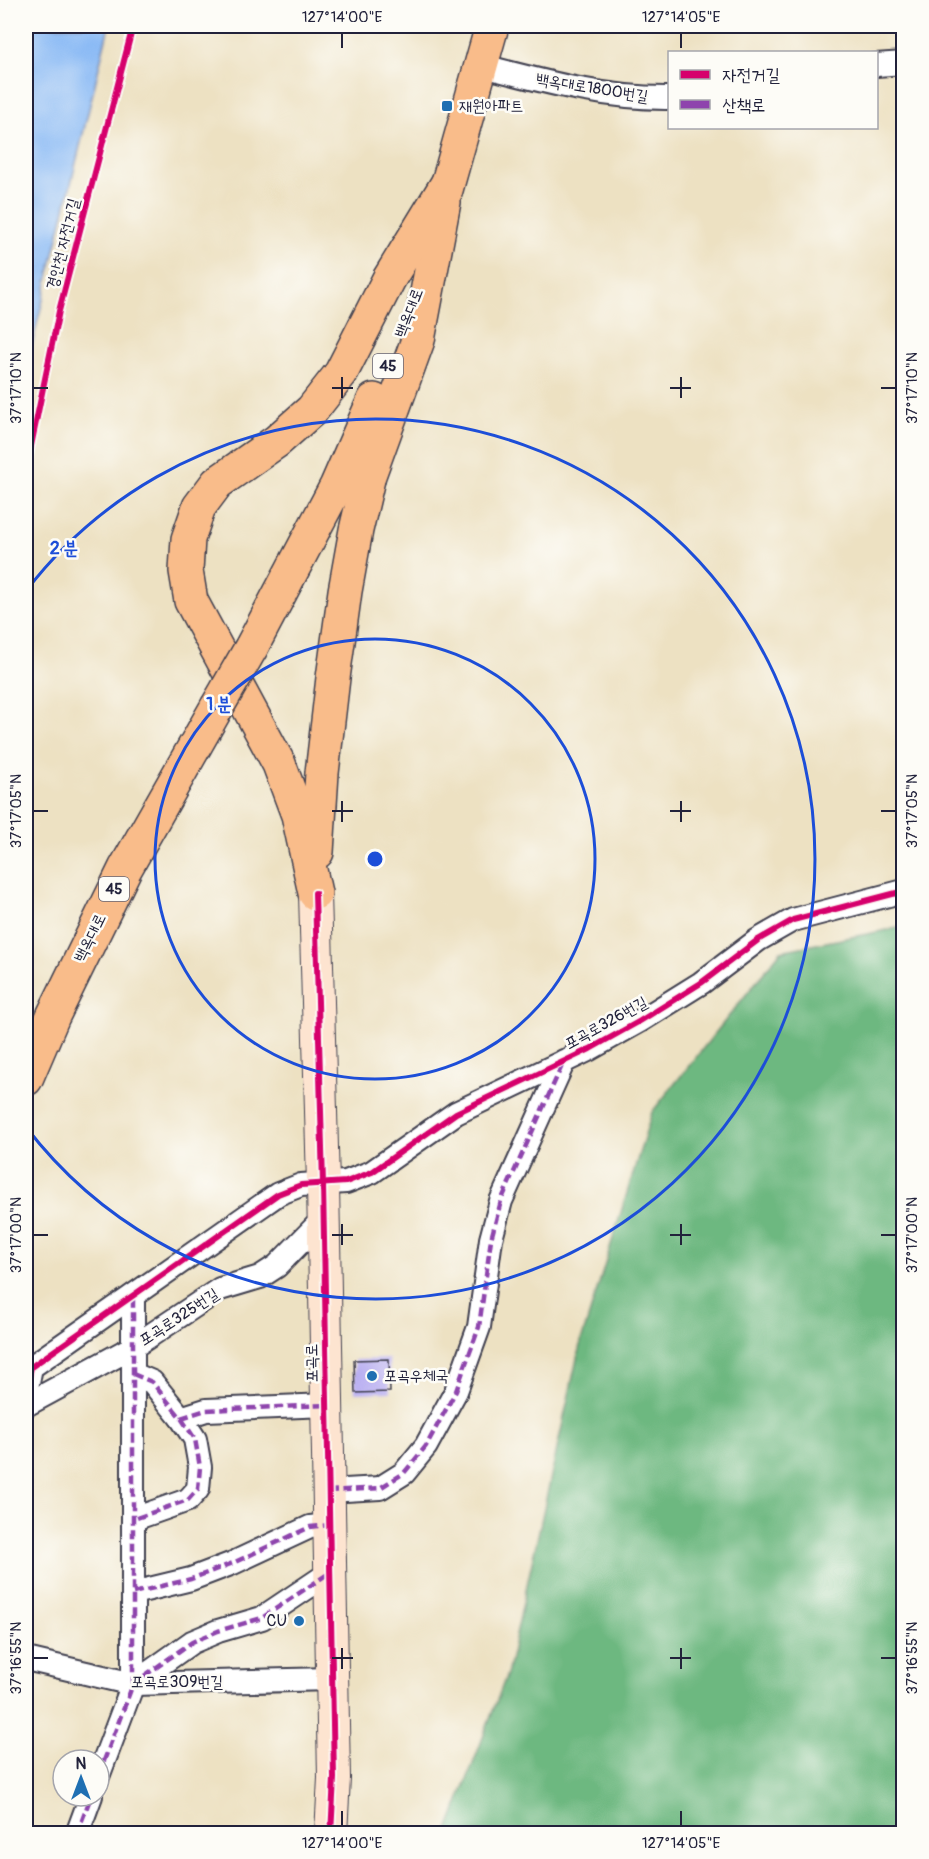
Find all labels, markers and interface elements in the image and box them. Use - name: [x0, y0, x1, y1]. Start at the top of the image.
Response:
- text: 127°14'00"E: [302, 8, 383, 27]
- text: 127°14'05"E: [642, 8, 720, 27]
- legend: [668, 51, 878, 129]
- text: 자전거길: [722, 64, 780, 87]
- street label: 백옥대로1800번길: [534, 69, 650, 107]
- text: 산책로: [722, 94, 765, 117]
- place label: 재원아파트: [459, 96, 523, 116]
- marker: 재원아파트: [440, 99, 454, 113]
- street label: 경안천 자전거길: [42, 196, 84, 292]
- street label: 백옥대로: [390, 285, 428, 341]
- text: 37°17'10"N: [7, 352, 26, 424]
- text: 37°17'10"N: [903, 352, 922, 424]
- road number: 45: [373, 354, 403, 378]
- text: 2 분: [50, 537, 78, 560]
- text: 1 분: [206, 693, 232, 716]
- text: 37°17'05"N: [7, 774, 26, 848]
- text: 37°17'05"N: [903, 774, 922, 848]
- centre of rings: [365, 849, 385, 869]
- road number: 45: [99, 877, 129, 901]
- street label: 백옥대로: [70, 910, 110, 966]
- street label: 포곡로326번길: [561, 992, 651, 1054]
- text: 37°17'00"N: [7, 1197, 26, 1273]
- text: 37°17'00"N: [903, 1197, 922, 1273]
- street label: 포곡로325번길: [135, 1284, 223, 1350]
- street label: 포곡로: [302, 1344, 322, 1382]
- place label: 포곡우체국: [384, 1366, 449, 1386]
- marker: 포곡우체국: [365, 1369, 379, 1383]
- place label: CU: [267, 1611, 287, 1631]
- marker: CU: [292, 1614, 306, 1628]
- text: 37°16'55"N: [7, 1622, 26, 1694]
- text: 37°16'55"N: [903, 1622, 922, 1694]
- street label: 포곡로309번길: [131, 1672, 223, 1692]
- north arrow: [51, 1748, 111, 1808]
- text: N: [76, 1754, 87, 1774]
- text: 127°14'00"E: [302, 1834, 383, 1853]
- text: 127°14'05"E: [642, 1834, 720, 1853]

